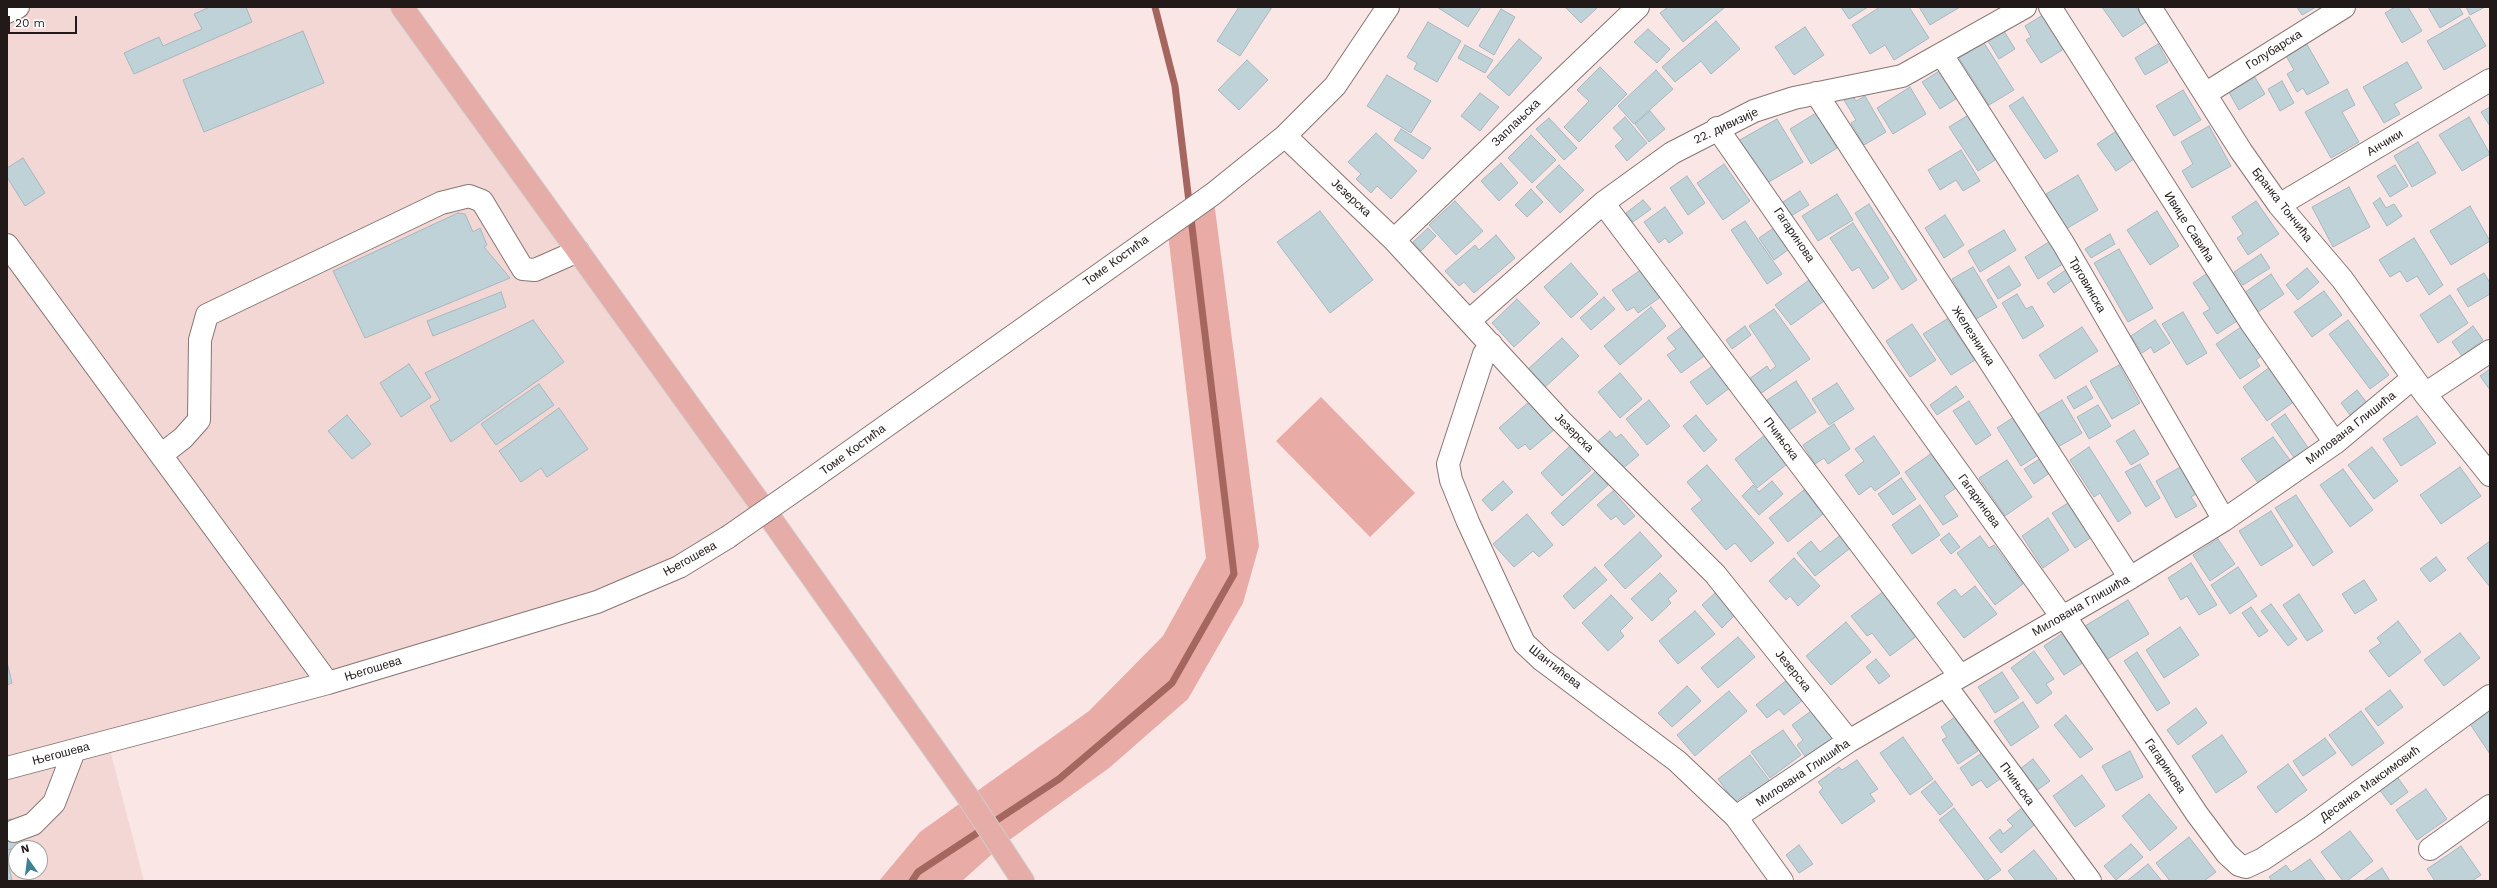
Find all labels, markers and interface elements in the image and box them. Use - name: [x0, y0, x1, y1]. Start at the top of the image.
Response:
- scale bar: [10, 8, 79, 34]
- text: 20 m: [15, 16, 45, 30]
- street label: Голубарска: [2243, 27, 2305, 73]
- street label: Заплањска: [1489, 96, 1543, 150]
- street label: 22. дивизије: [1691, 105, 1761, 147]
- street label: Анчики: [2364, 127, 2406, 159]
- street label: Бранка Тончића: [2249, 165, 2315, 245]
- street label: Језерска: [1328, 176, 1374, 220]
- street label: Ивице Савића: [2161, 189, 2217, 265]
- street label: Гагаринова: [1770, 205, 1818, 265]
- street label: Томе Костића: [1081, 232, 1151, 290]
- street label: Трговинска: [2065, 255, 2109, 315]
- street label: Железничка: [1948, 304, 1998, 368]
- street label: Милована Глишића: [2303, 388, 2399, 468]
- street label: Језерска: [1551, 410, 1597, 456]
- street label: Пчињска: [1760, 415, 1802, 463]
- street label: Томе Костића: [818, 421, 888, 479]
- street label: Гагаринова: [1955, 471, 2003, 531]
- street label: Његошева: [661, 538, 719, 580]
- street label: Милована Глишића: [2030, 572, 2132, 640]
- street label: Шантићева: [1526, 642, 1584, 692]
- street label: Језерска: [1772, 647, 1814, 695]
- street label: Његошева: [343, 654, 403, 684]
- street label: Милована Глишића: [1753, 736, 1853, 810]
- street label: Гагаринова: [2141, 736, 2189, 796]
- street label: Његошева: [31, 739, 91, 769]
- street label: Десанка Максимовић: [2317, 743, 2423, 825]
- street label: Пчињска: [1997, 760, 2037, 808]
- north arrow: [8, 840, 48, 880]
- text: N: [20, 842, 31, 856]

